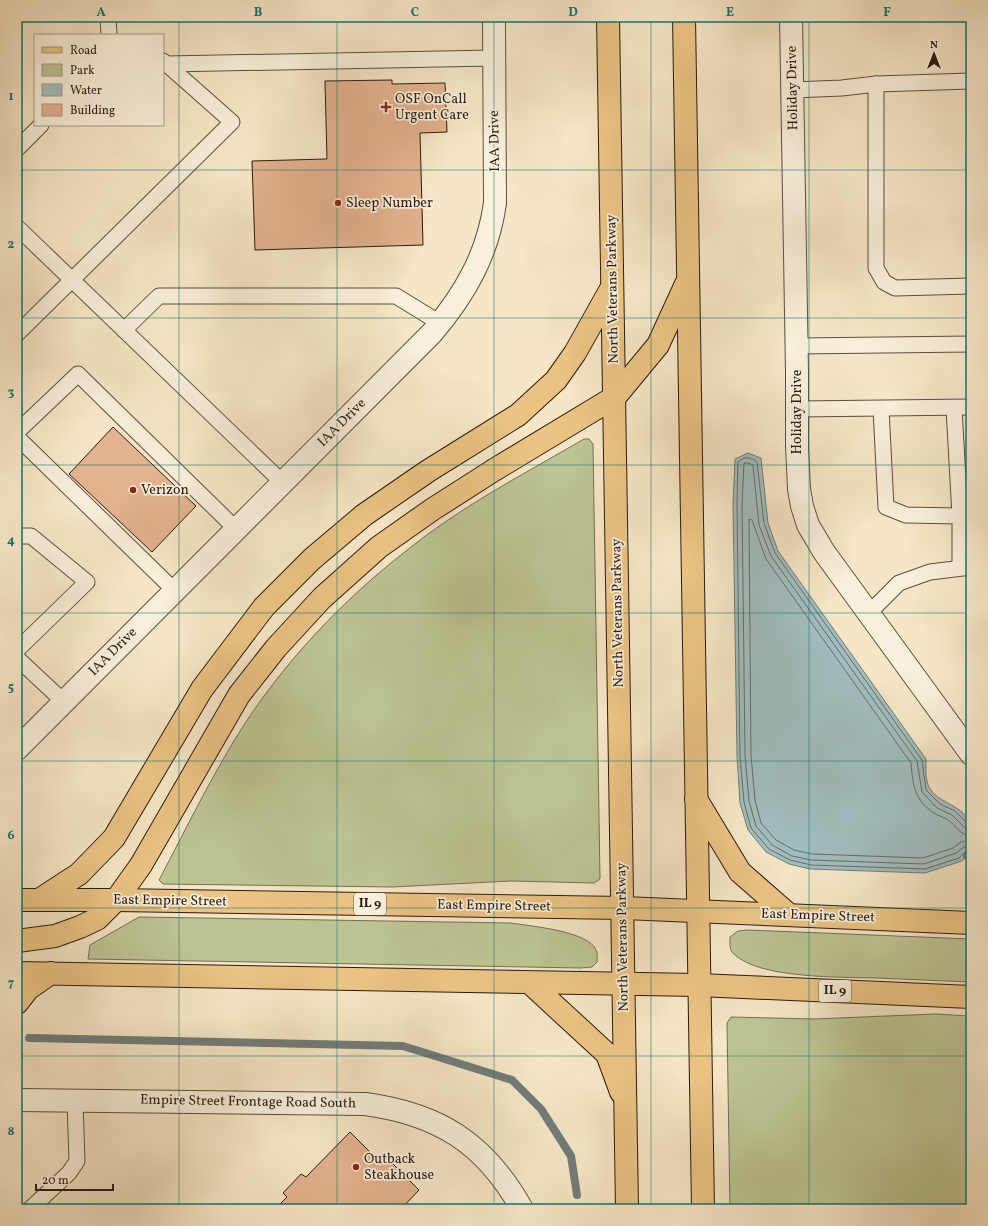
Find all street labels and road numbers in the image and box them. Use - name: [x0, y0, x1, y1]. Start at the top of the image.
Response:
- street label: Holiday Drive: [783, 45, 803, 131]
- street label: IAA Drive: [485, 110, 505, 172]
- street label: North Veterans Parkway: [602, 214, 624, 364]
- street label: Holiday Drive: [788, 369, 807, 454]
- street label: IAA Drive: [313, 394, 371, 452]
- street label: North Veterans Parkway: [607, 538, 629, 688]
- street label: IAA Drive: [84, 623, 142, 681]
- street label: North Veterans Parkway: [612, 862, 634, 1012]
- street label: East Empire Street: [113, 891, 227, 911]
- road number: IL 9: [354, 893, 386, 915]
- street label: East Empire Street: [437, 896, 551, 916]
- street label: East Empire Street: [761, 905, 875, 927]
- road number: IL 9: [819, 980, 851, 1002]
- street label: Empire Street Frontage Road South: [140, 1091, 356, 1113]

